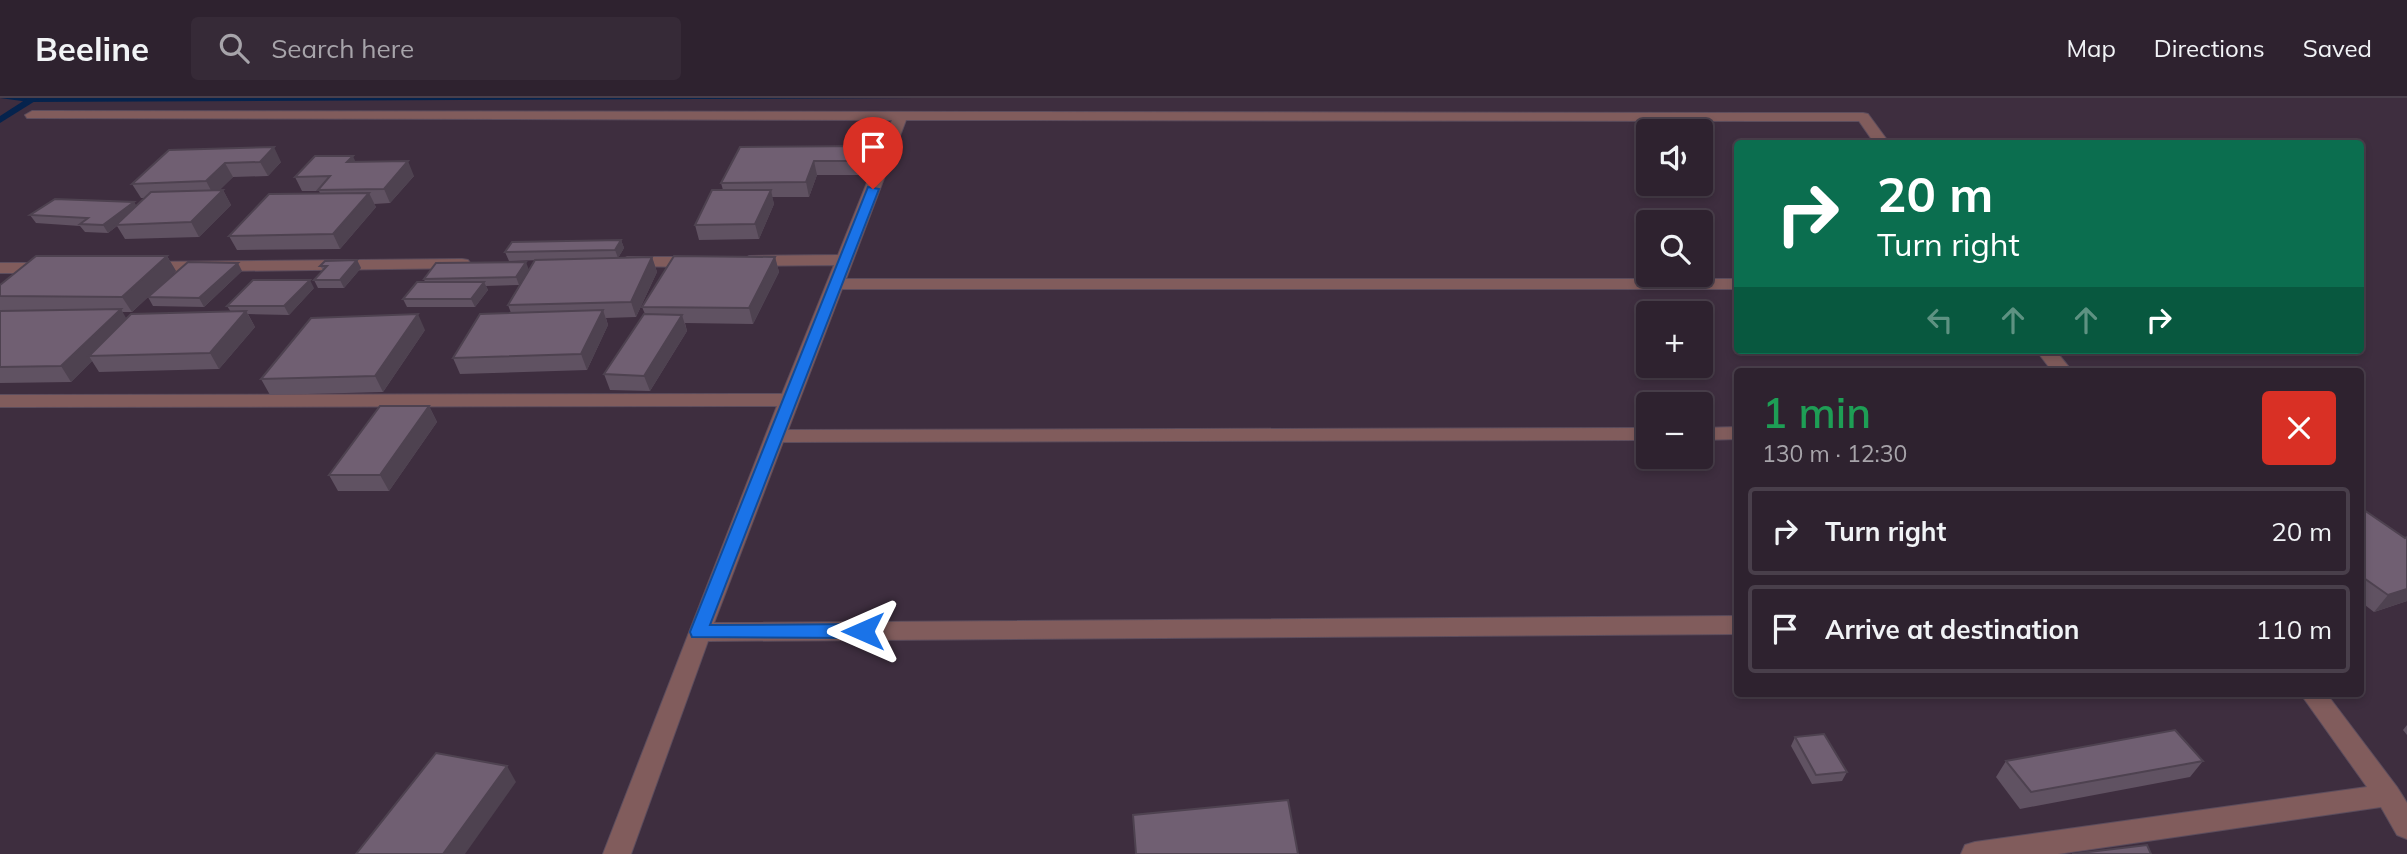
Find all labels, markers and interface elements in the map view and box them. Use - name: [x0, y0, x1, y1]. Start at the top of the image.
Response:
- search box: [191, 17, 681, 80]
- text: Beeline: [35, 28, 149, 69]
- icon: search: [215, 29, 253, 67]
- text: Search here: [271, 32, 414, 65]
- text: Map: [2066, 33, 2116, 63]
- text: Directions: [2154, 33, 2265, 63]
- text: Saved: [2303, 33, 2372, 63]
- pin: [843, 117, 903, 189]
- map controls: [1636, 119, 1713, 469]
- button: sound: [1636, 119, 1713, 196]
- icon: arrive: [854, 128, 892, 166]
- text: 20 m: [1877, 163, 1993, 224]
- icon: right: [1762, 168, 1853, 259]
- button: search: [1636, 210, 1713, 287]
- text: Turn right: [1877, 224, 2020, 264]
- button: +: [1636, 301, 1713, 378]
- icon: left: [1921, 301, 1959, 339]
- icon: ahead: [1994, 301, 2032, 339]
- icon: ahead: [2067, 301, 2105, 339]
- icon: right: [2140, 301, 2178, 339]
- text: 1 min: [1762, 386, 1871, 439]
- button: close: [2262, 391, 2336, 465]
- button: −: [1636, 392, 1713, 469]
- text: 130 m · 12:30: [1762, 439, 1907, 468]
- icon: right: [1766, 512, 1804, 550]
- text: Turn right: [1825, 515, 1946, 548]
- text: 20 m: [2271, 515, 2332, 548]
- position arrow: [826, 594, 900, 668]
- icon: arrive: [1766, 610, 1804, 648]
- text: Arrive at destination: [1825, 613, 2080, 646]
- text: 110 m: [2256, 613, 2332, 646]

